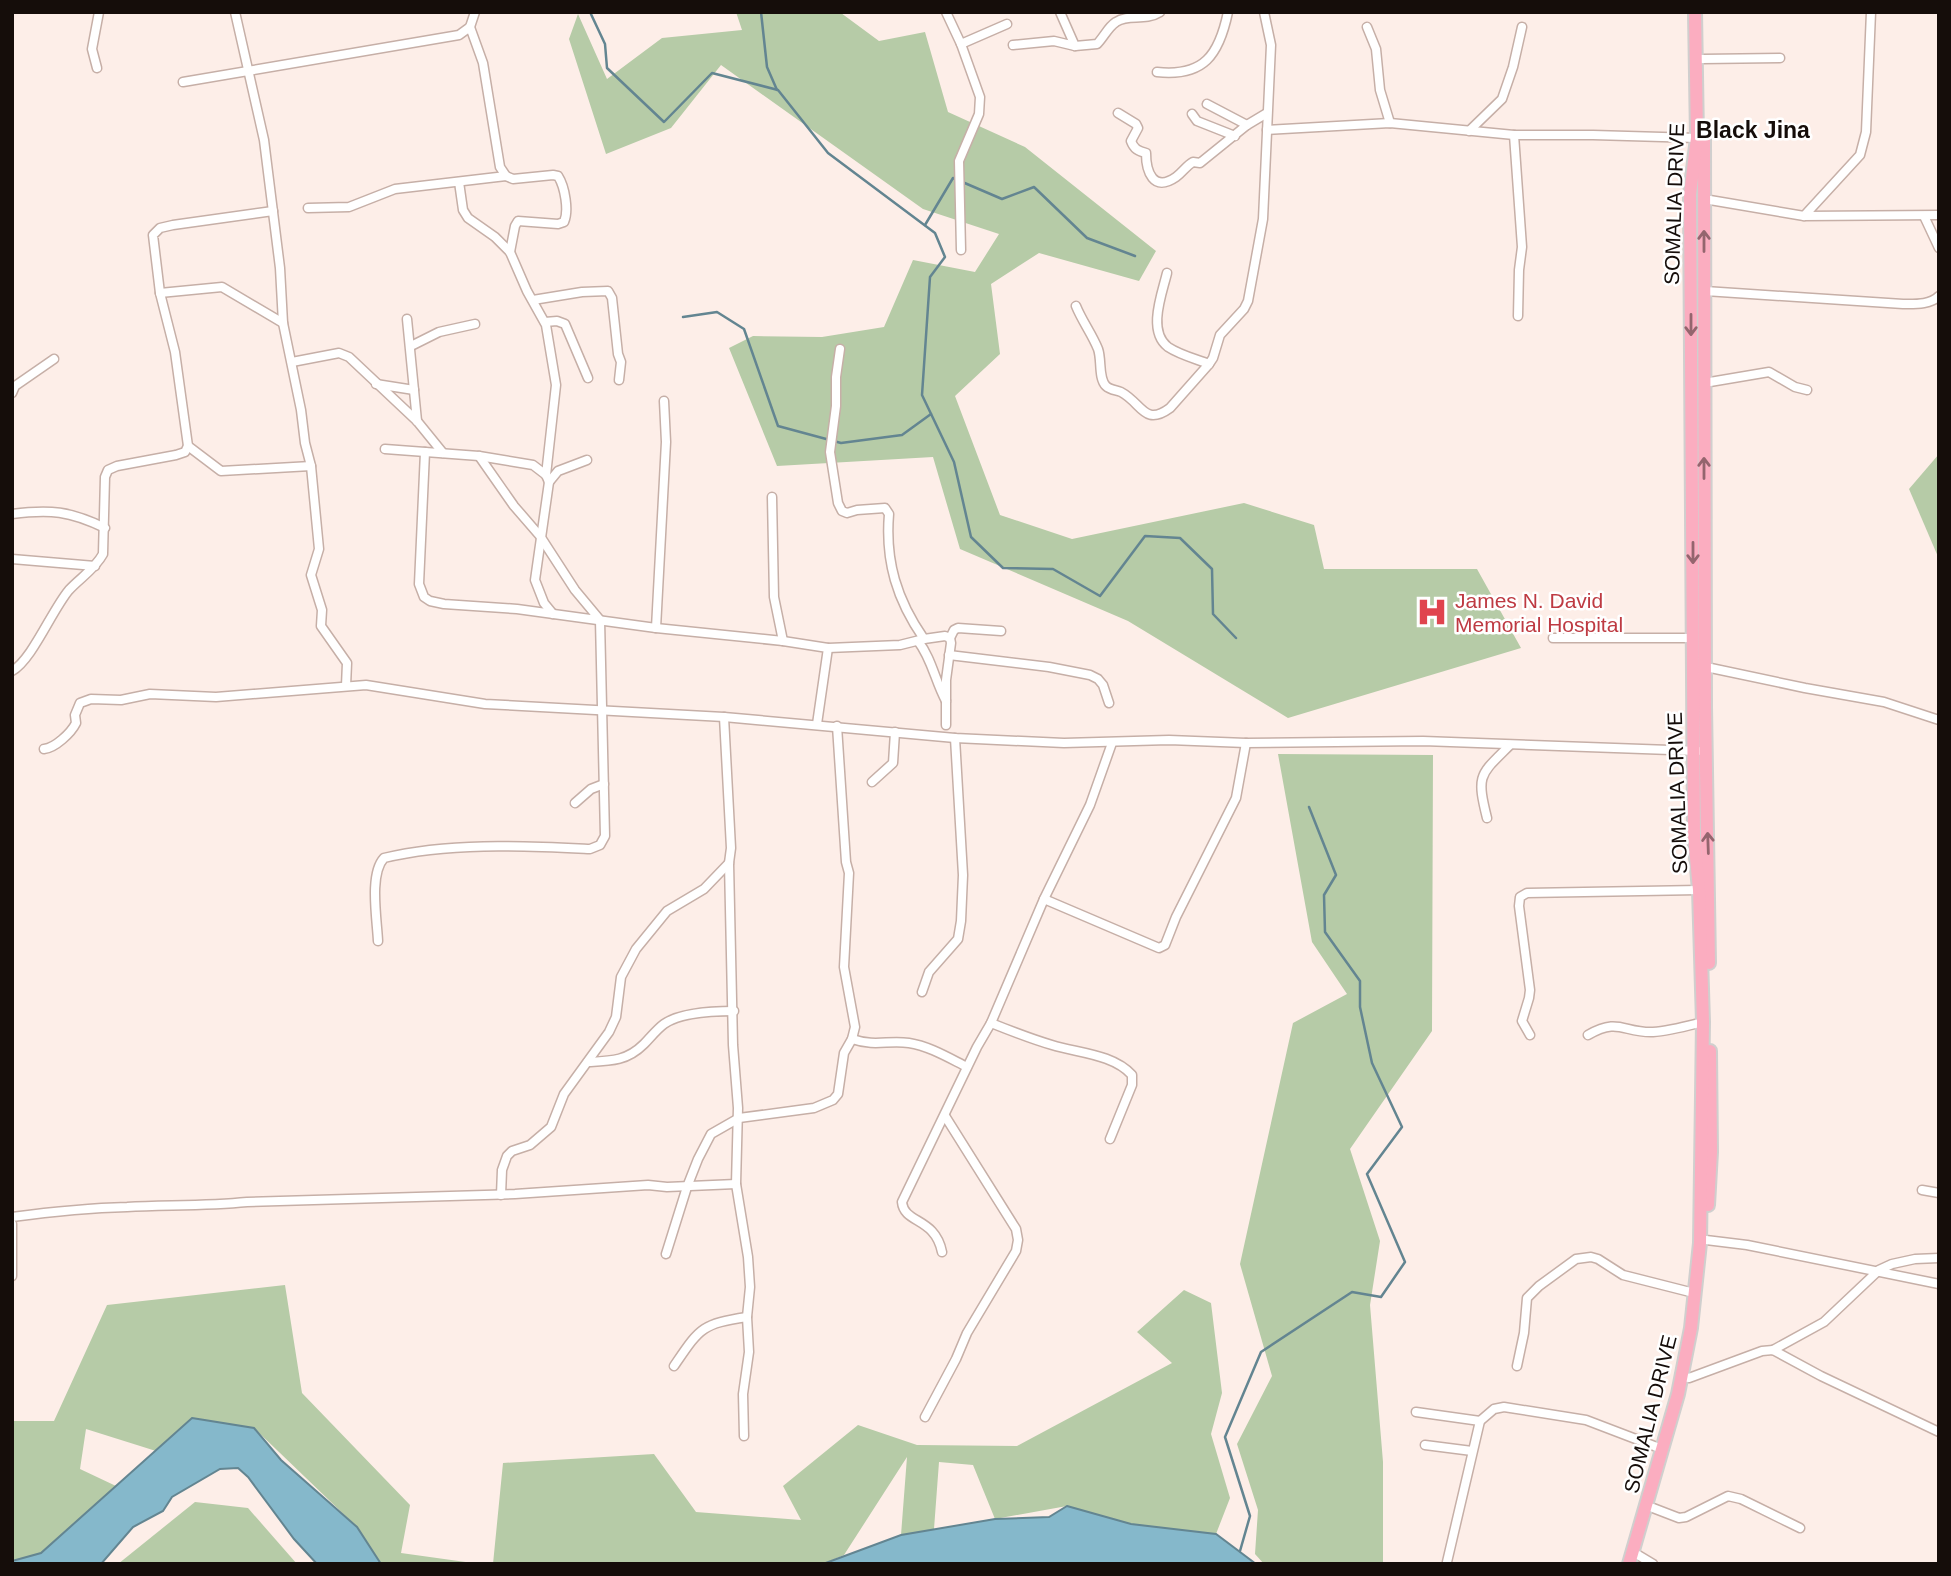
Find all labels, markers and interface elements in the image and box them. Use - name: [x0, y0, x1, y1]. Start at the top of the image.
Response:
- district label: Black Jina: [1696, 117, 1810, 143]
- street label: SOMALIA DRIVE: [1660, 123, 1688, 285]
- one-way arrow: [1698, 230, 1711, 253]
- one-way arrow: [1684, 313, 1698, 336]
- one-way arrow: [1698, 457, 1711, 480]
- one-way arrow: [1686, 541, 1700, 564]
- place label: James N. David Memorial Hospital: [1455, 589, 1623, 636]
- hospital icon: James N. David Memorial Hospital: [1415, 595, 1449, 629]
- street label: SOMALIA DRIVE: [1663, 712, 1691, 874]
- one-way arrow: [1702, 832, 1715, 855]
- street label: SOMALIA DRIVE: [1619, 1333, 1681, 1495]

